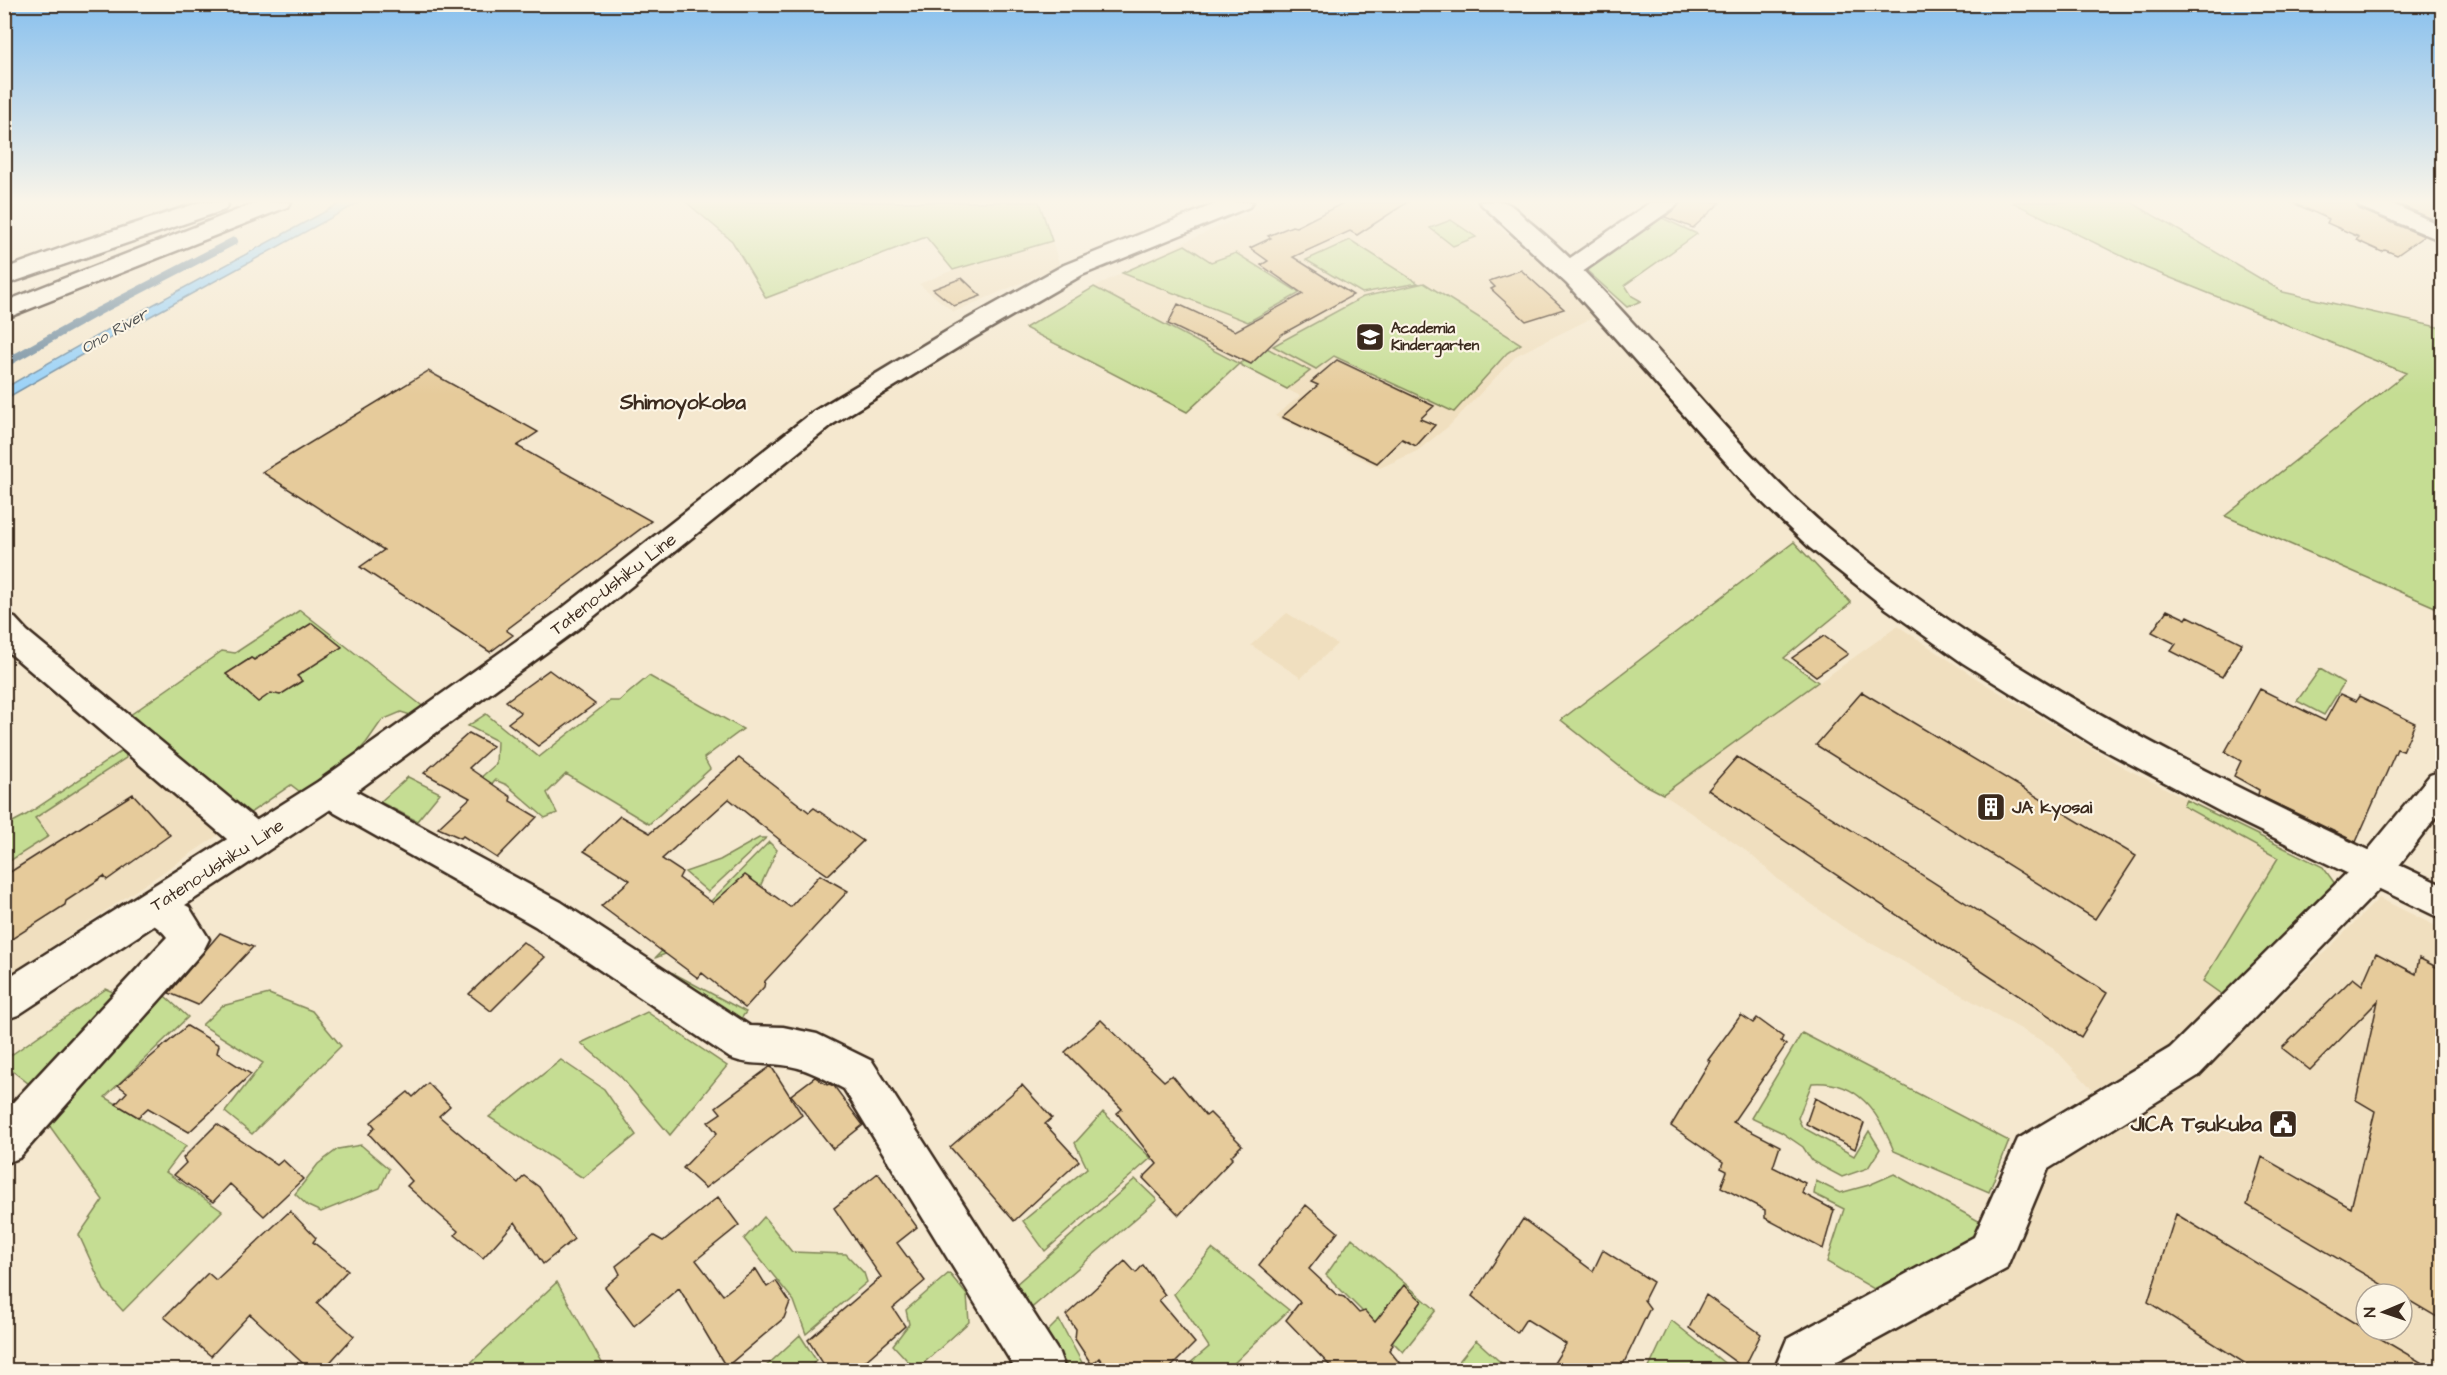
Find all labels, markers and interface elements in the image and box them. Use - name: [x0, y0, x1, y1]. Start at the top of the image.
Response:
- water label: Ono River: [77, 302, 154, 359]
- place label: Academia Kindergarten: [1391, 318, 1480, 358]
- school or university icon: Academia Kindergarten: [1354, 321, 1386, 353]
- district label: Shimoyokoba: [619, 388, 746, 420]
- street label: Tateno-Ushiku Line: [545, 527, 682, 642]
- building icon: JA kyosai: [1975, 791, 2007, 823]
- place label: JA kyosai: [2011, 795, 2093, 821]
- street label: Tateno-Ushiku Line: [146, 813, 289, 918]
- public building icon: JICA Tsukuba: [2267, 1108, 2299, 1140]
- place label: JICA Tsukuba: [2130, 1110, 2262, 1139]
- north arrow: [2354, 1282, 2414, 1342]
- text: N: [2359, 1307, 2381, 1318]

